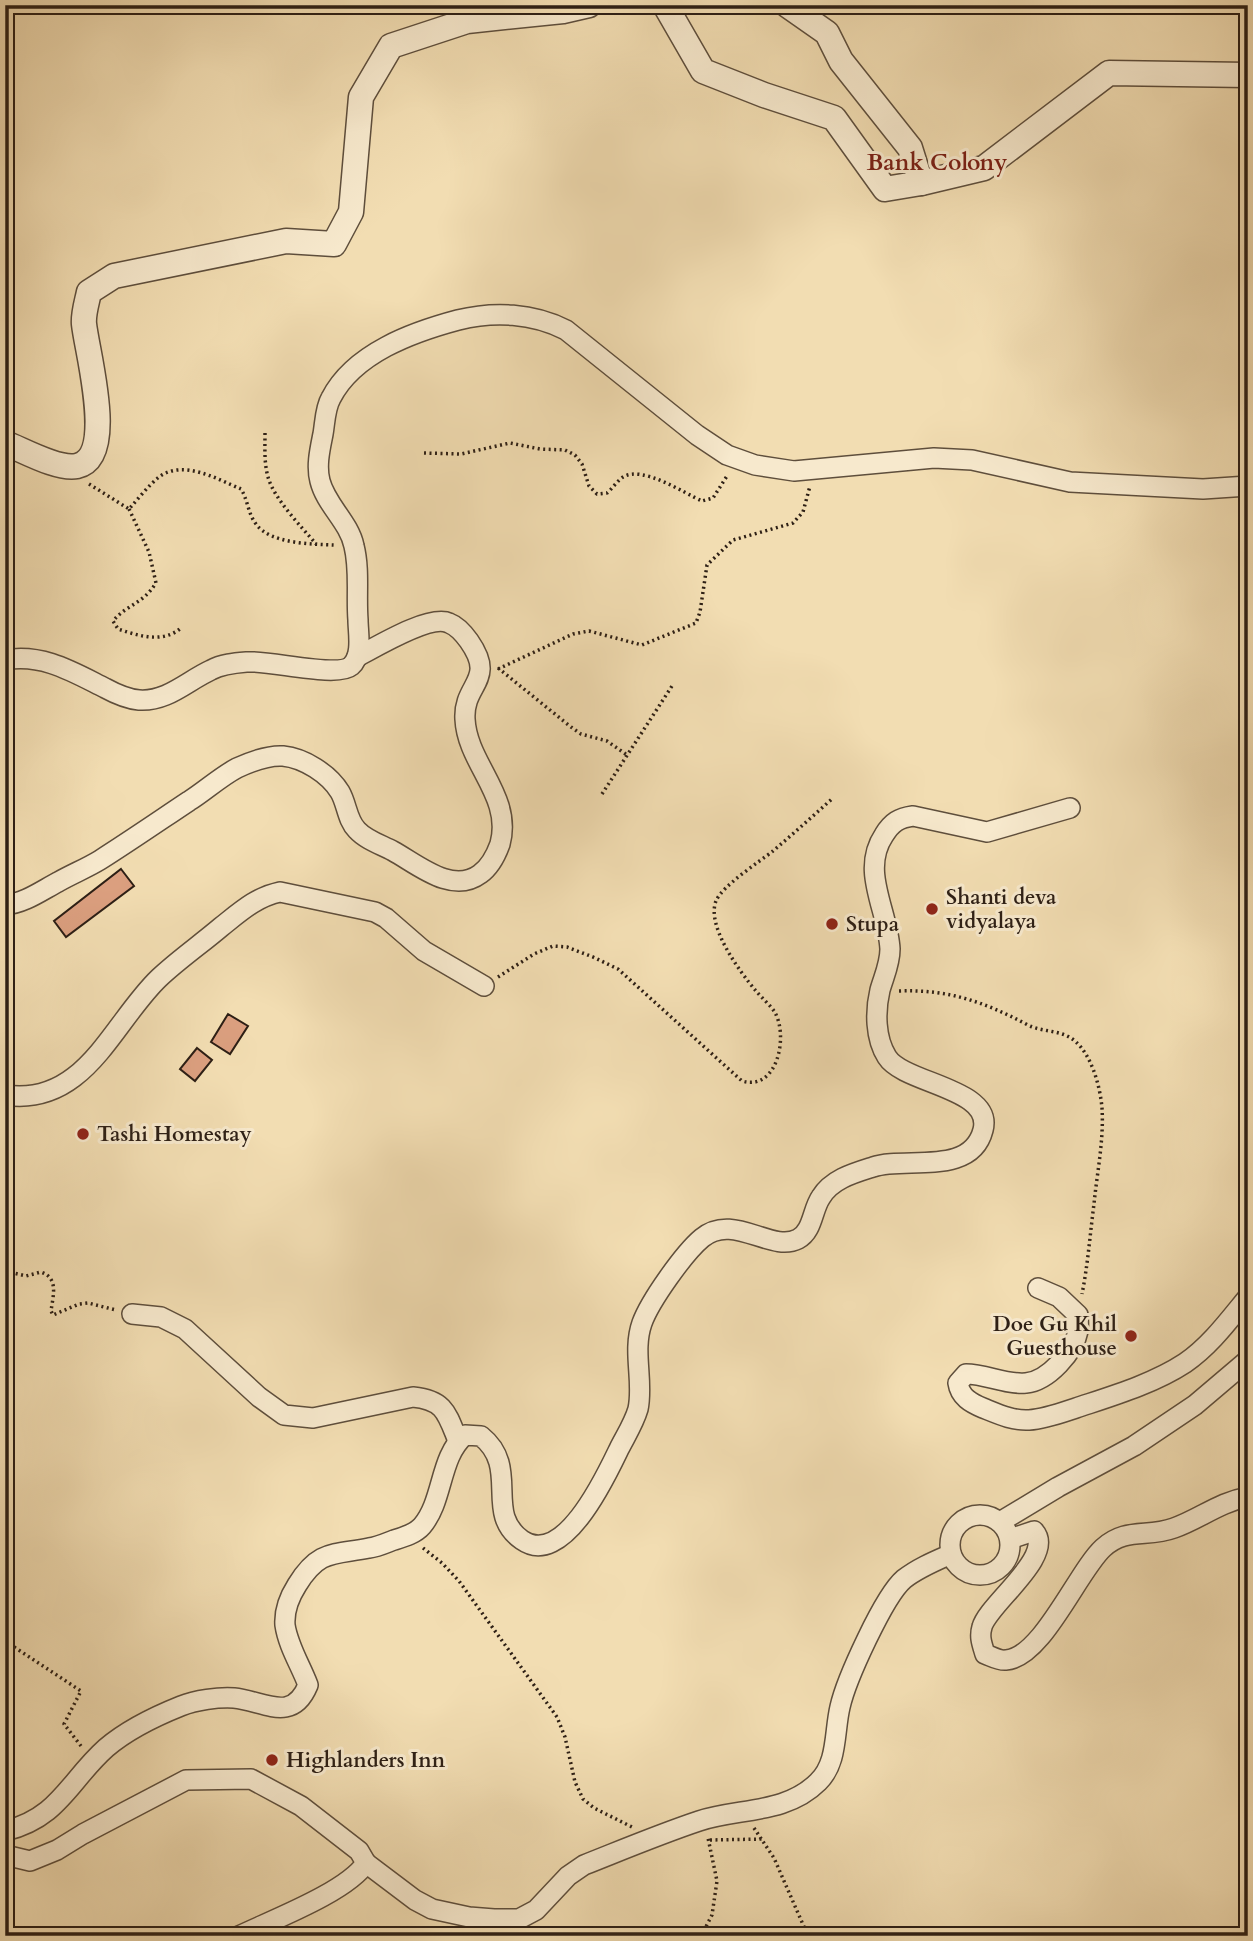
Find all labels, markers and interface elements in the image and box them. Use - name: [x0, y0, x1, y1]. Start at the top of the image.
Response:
- district label: Bank Colony: [867, 147, 1007, 178]
- place label: Shanti deva vidyalaya: [946, 883, 1057, 936]
- marker: Shanti deva vidyalaya: [924, 901, 940, 917]
- place label: Stupa: [846, 910, 900, 939]
- marker: Stupa: [824, 916, 840, 932]
- place label: Tashi Homestay: [97, 1120, 252, 1149]
- marker: Tashi Homestay: [75, 1126, 91, 1142]
- place label: Doe Gu Khil Guesthouse: [993, 1310, 1117, 1363]
- marker: Doe Gu Khil Guesthouse: [1123, 1328, 1139, 1344]
- place label: Highlanders Inn: [286, 1746, 446, 1775]
- marker: Highlanders Inn: [264, 1752, 280, 1768]

